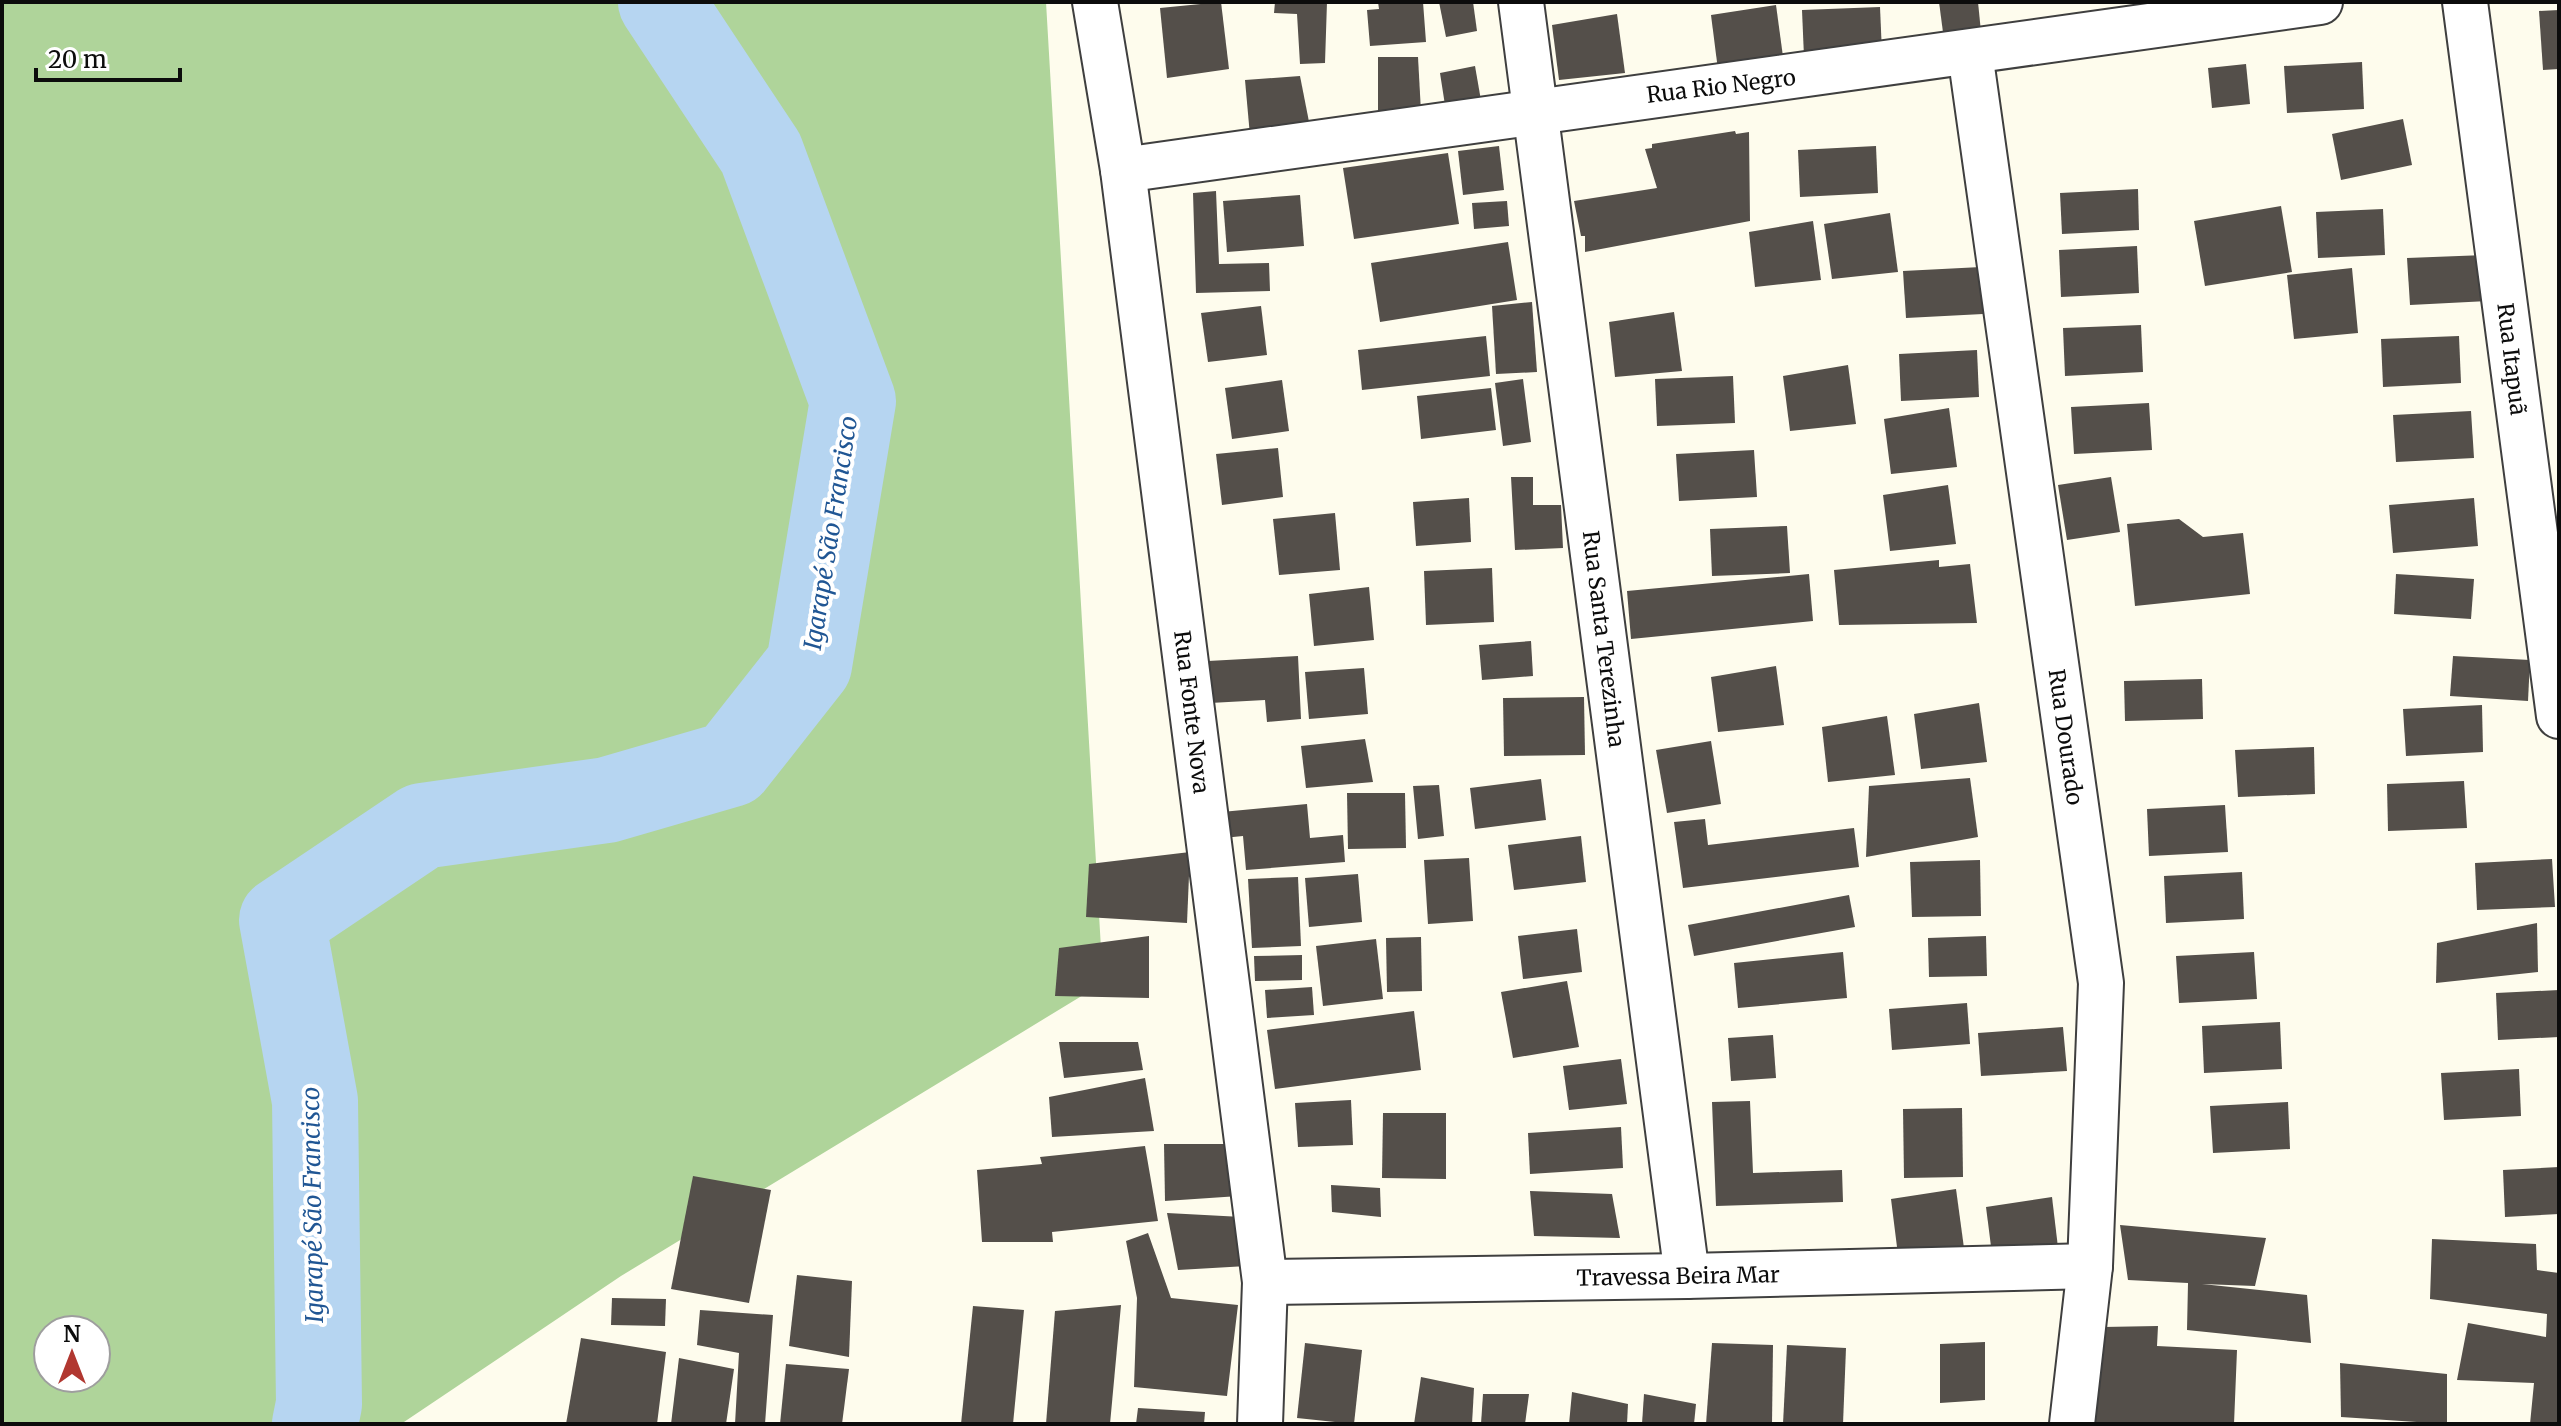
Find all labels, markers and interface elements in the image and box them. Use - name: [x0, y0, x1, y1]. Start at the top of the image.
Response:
- scale bar: [36, 32, 180, 82]
- text: 20 m: [48, 44, 107, 75]
- street label: Rua Rio Negro: [1645, 63, 1797, 109]
- street label: Rua Itapuã: [2491, 301, 2533, 417]
- water label: Igarapé São Francisco: [797, 414, 864, 652]
- street label: Rua Santa Terezinha: [1577, 529, 1631, 749]
- street label: Rua Fonte Nova: [1168, 629, 1216, 795]
- street label: Rua Dourado: [2043, 667, 2089, 807]
- water label: Igarapé São Francisco: [295, 1087, 330, 1323]
- street label: Travessa Beira Mar: [1576, 1260, 1780, 1292]
- north arrow: [32, 1314, 112, 1394]
- text: N: [63, 1320, 81, 1348]

